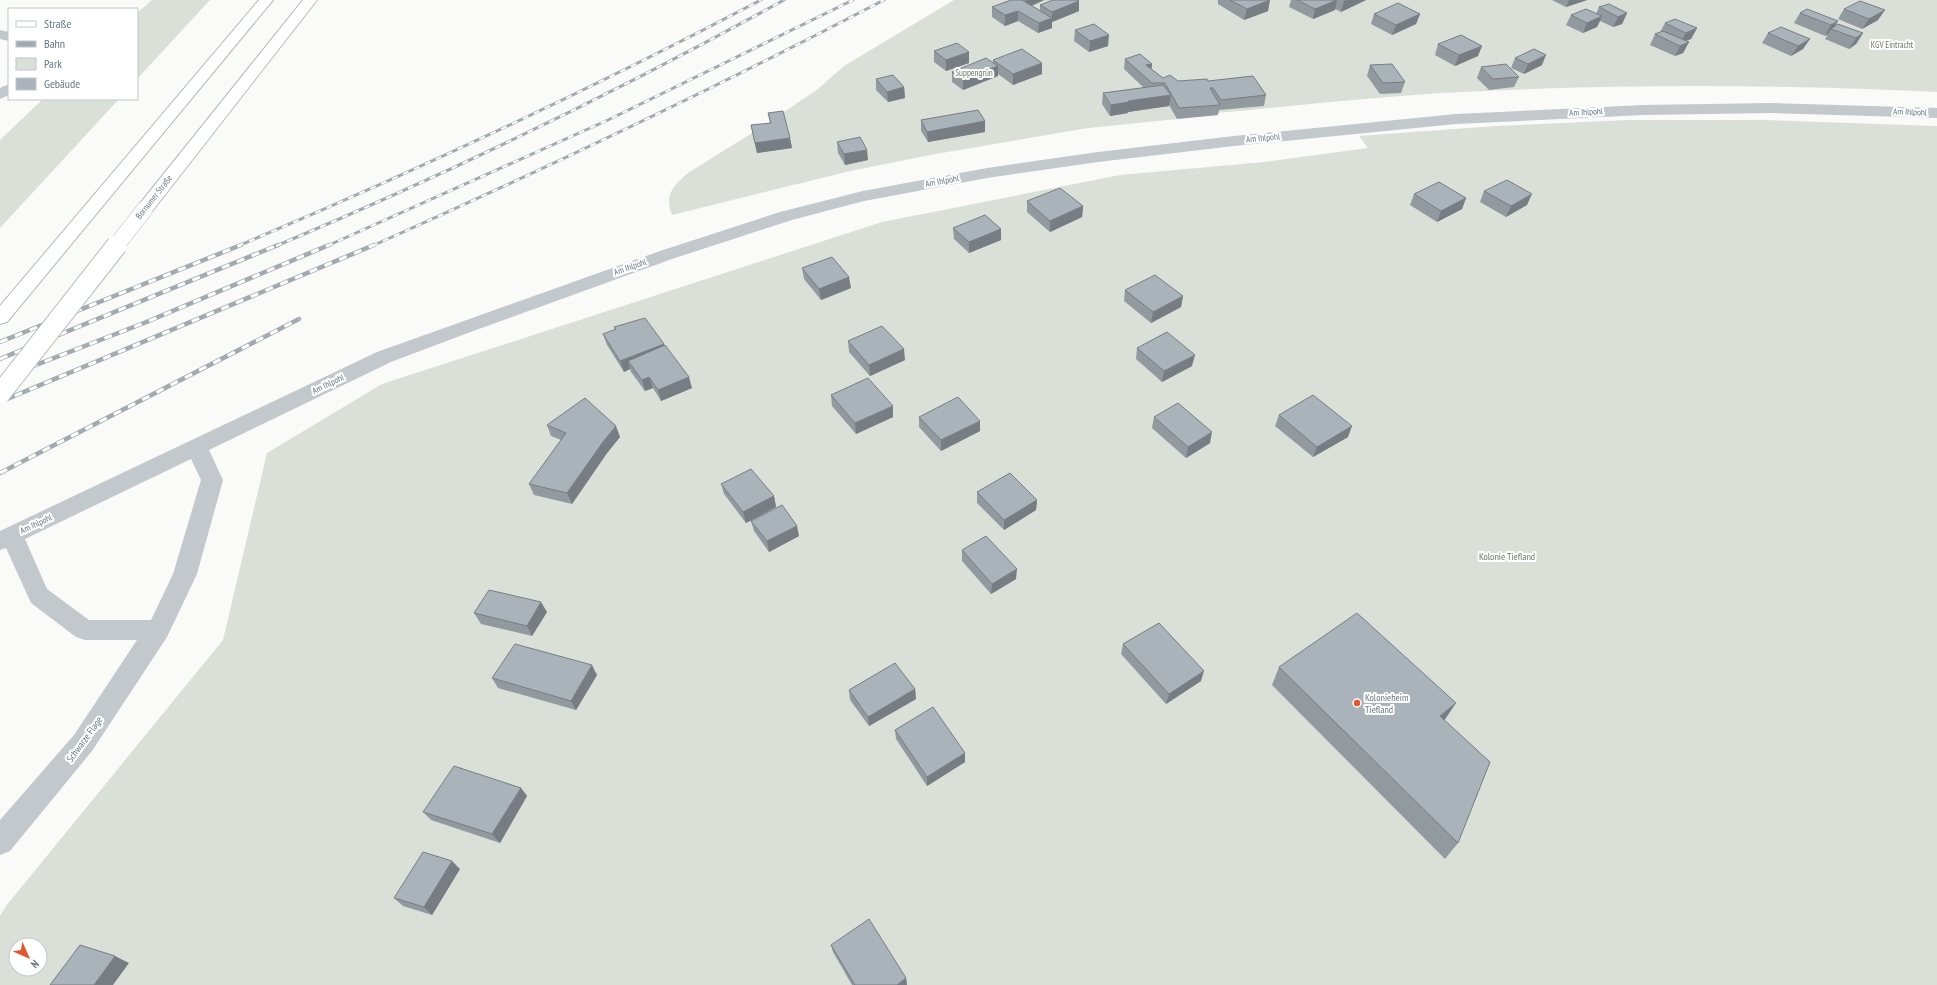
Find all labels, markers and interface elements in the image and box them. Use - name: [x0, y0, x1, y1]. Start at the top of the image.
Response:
- legend: [8, 8, 138, 100]
- text: Straße: [44, 16, 71, 31]
- text: Bahn: [44, 36, 65, 51]
- park label: KGV Eintracht: [1871, 39, 1914, 50]
- text: Park: [44, 56, 62, 71]
- park label: Suppengrün: [955, 67, 993, 78]
- text: Gebäude: [44, 76, 80, 91]
- street label: Am Ihlpohl: [1569, 105, 1604, 118]
- street label: Am Ihlpohl: [1893, 105, 1928, 118]
- street label: Am Ihlpohl: [1246, 130, 1281, 144]
- street label: Bornumer Straße: [133, 172, 174, 221]
- street label: Am Ihlpohl: [924, 172, 961, 189]
- street label: Am Ihlpohl: [612, 255, 649, 277]
- street label: Am Ihlpohl: [310, 371, 346, 396]
- street label: Am Ihlpohl: [18, 511, 54, 536]
- park label: Kolonie Tiefland: [1479, 550, 1535, 563]
- place label: Kolonieheim Tiefland: [1365, 691, 1408, 716]
- marker: Kolonieheim Tiefland: [1352, 698, 1362, 708]
- street label: Schwarze Flage: [63, 714, 105, 765]
- north arrow: [8, 937, 48, 977]
- text: N: [28, 957, 42, 971]

